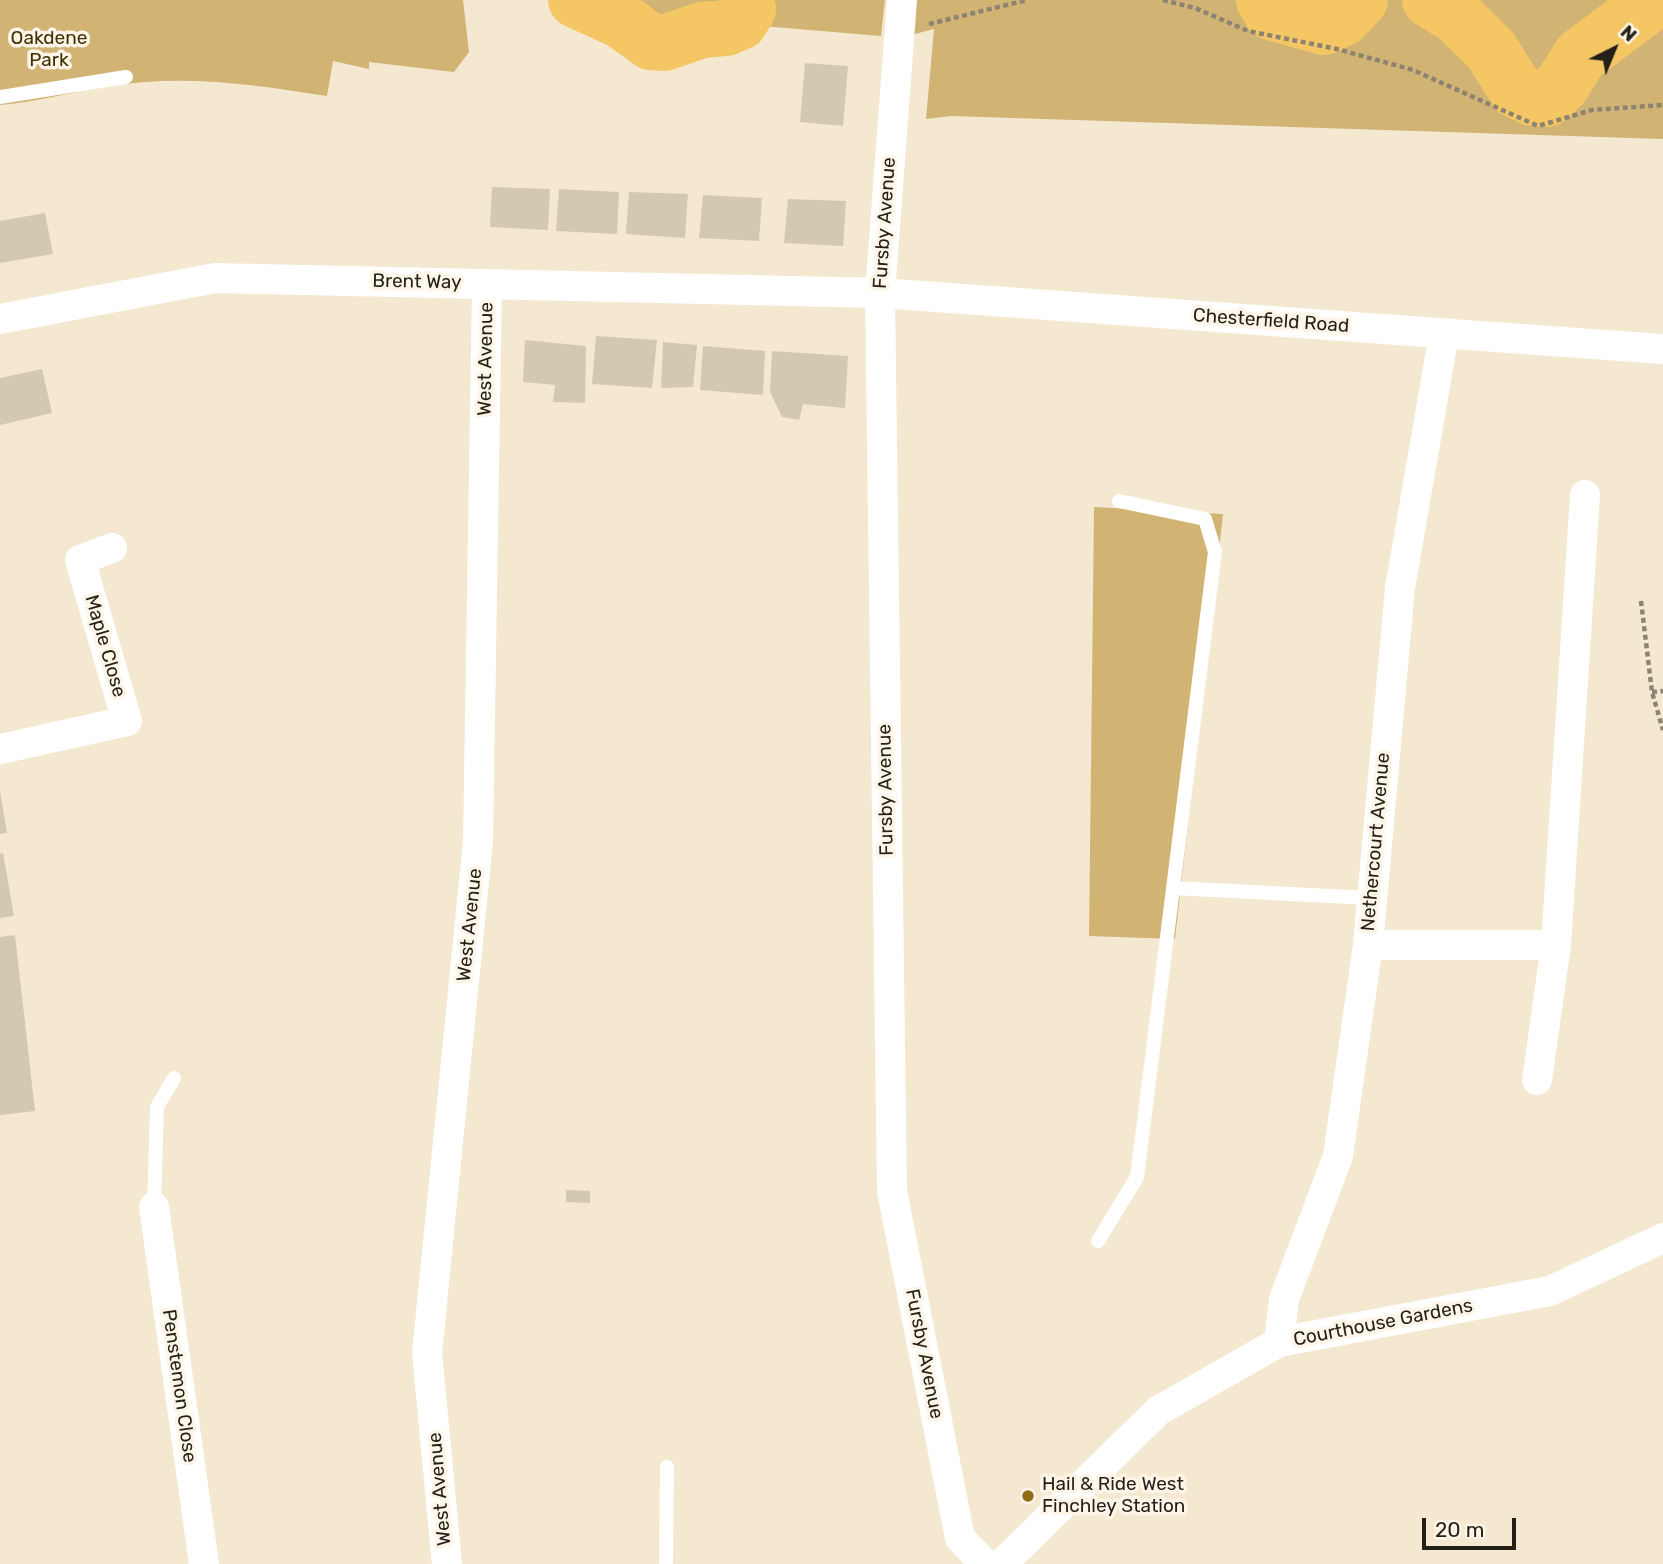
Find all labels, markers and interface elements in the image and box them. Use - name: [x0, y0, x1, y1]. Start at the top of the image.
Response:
- north arrow: [1579, 14, 1649, 84]
- text: N: [1616, 20, 1641, 46]
- park label: Oakdene Park: [11, 28, 87, 72]
- street label: Fursby Avenue: [869, 156, 901, 290]
- street label: Brent Way: [372, 270, 462, 294]
- street label: West Avenue: [474, 302, 498, 416]
- street label: Chesterfield Road: [1192, 304, 1350, 338]
- street label: Maple Close: [80, 592, 130, 700]
- street label: Fursby Avenue: [873, 724, 899, 856]
- street label: Nethercourt Avenue: [1357, 752, 1395, 932]
- street label: West Avenue: [453, 867, 487, 983]
- street label: Fursby Avenue: [900, 1287, 948, 1421]
- street label: Courthouse Gardens: [1291, 1294, 1475, 1352]
- street label: Penstemon Close: [157, 1308, 201, 1464]
- street label: West Avenue: [424, 1431, 456, 1547]
- place label: Hail & Ride West Finchley Station: [1042, 1474, 1185, 1518]
- marker: Hail & Ride West Finchley Station: [1020, 1488, 1036, 1504]
- scale bar: [1425, 1504, 1520, 1548]
- text: 20 m: [1435, 1517, 1484, 1542]

